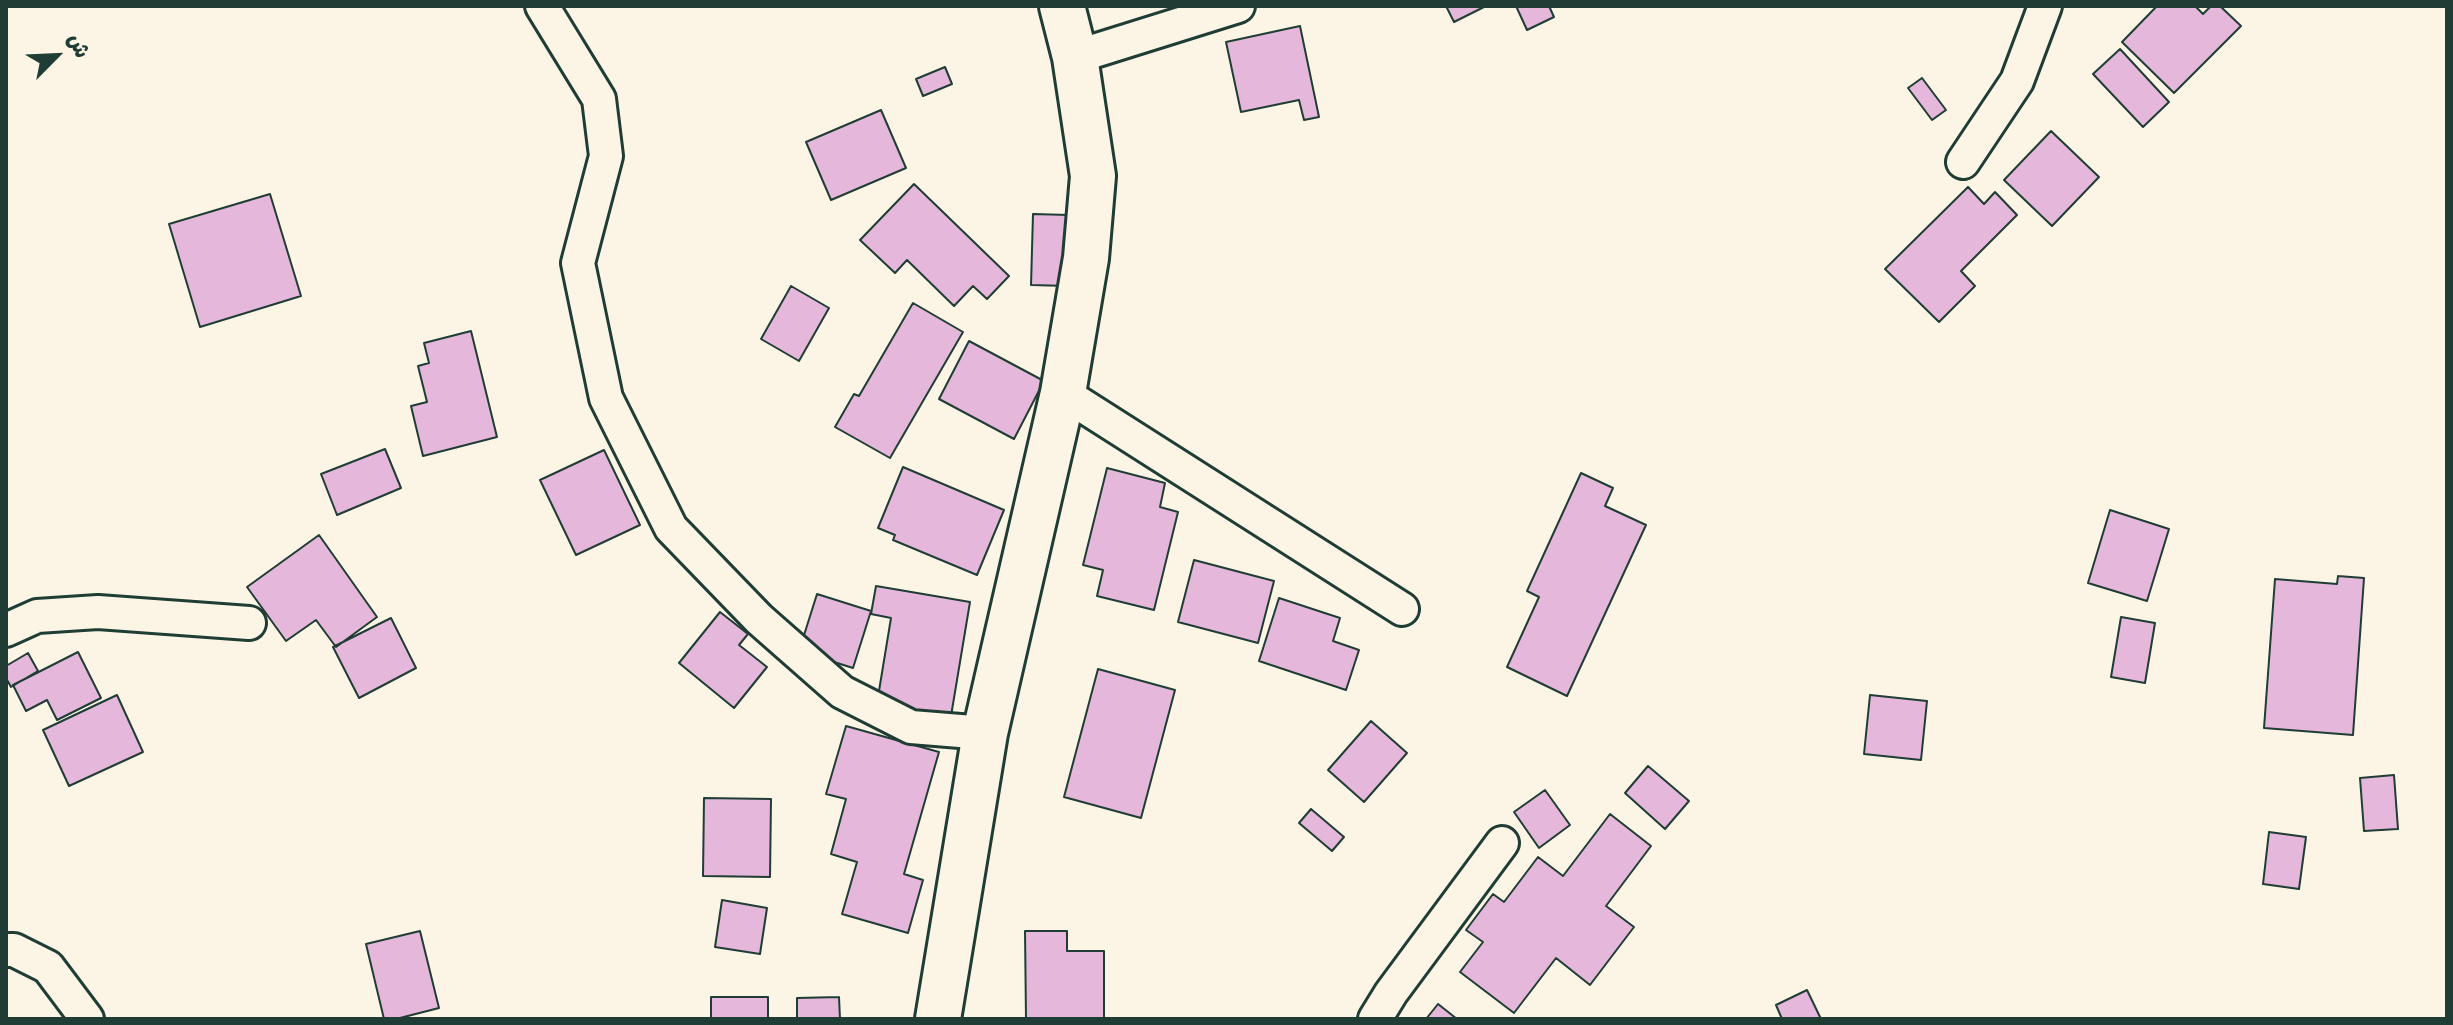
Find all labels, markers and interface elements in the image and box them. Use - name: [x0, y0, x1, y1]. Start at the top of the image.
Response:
- north arrow: [16, 16, 96, 96]
- text: ش: [60, 29, 96, 63]

